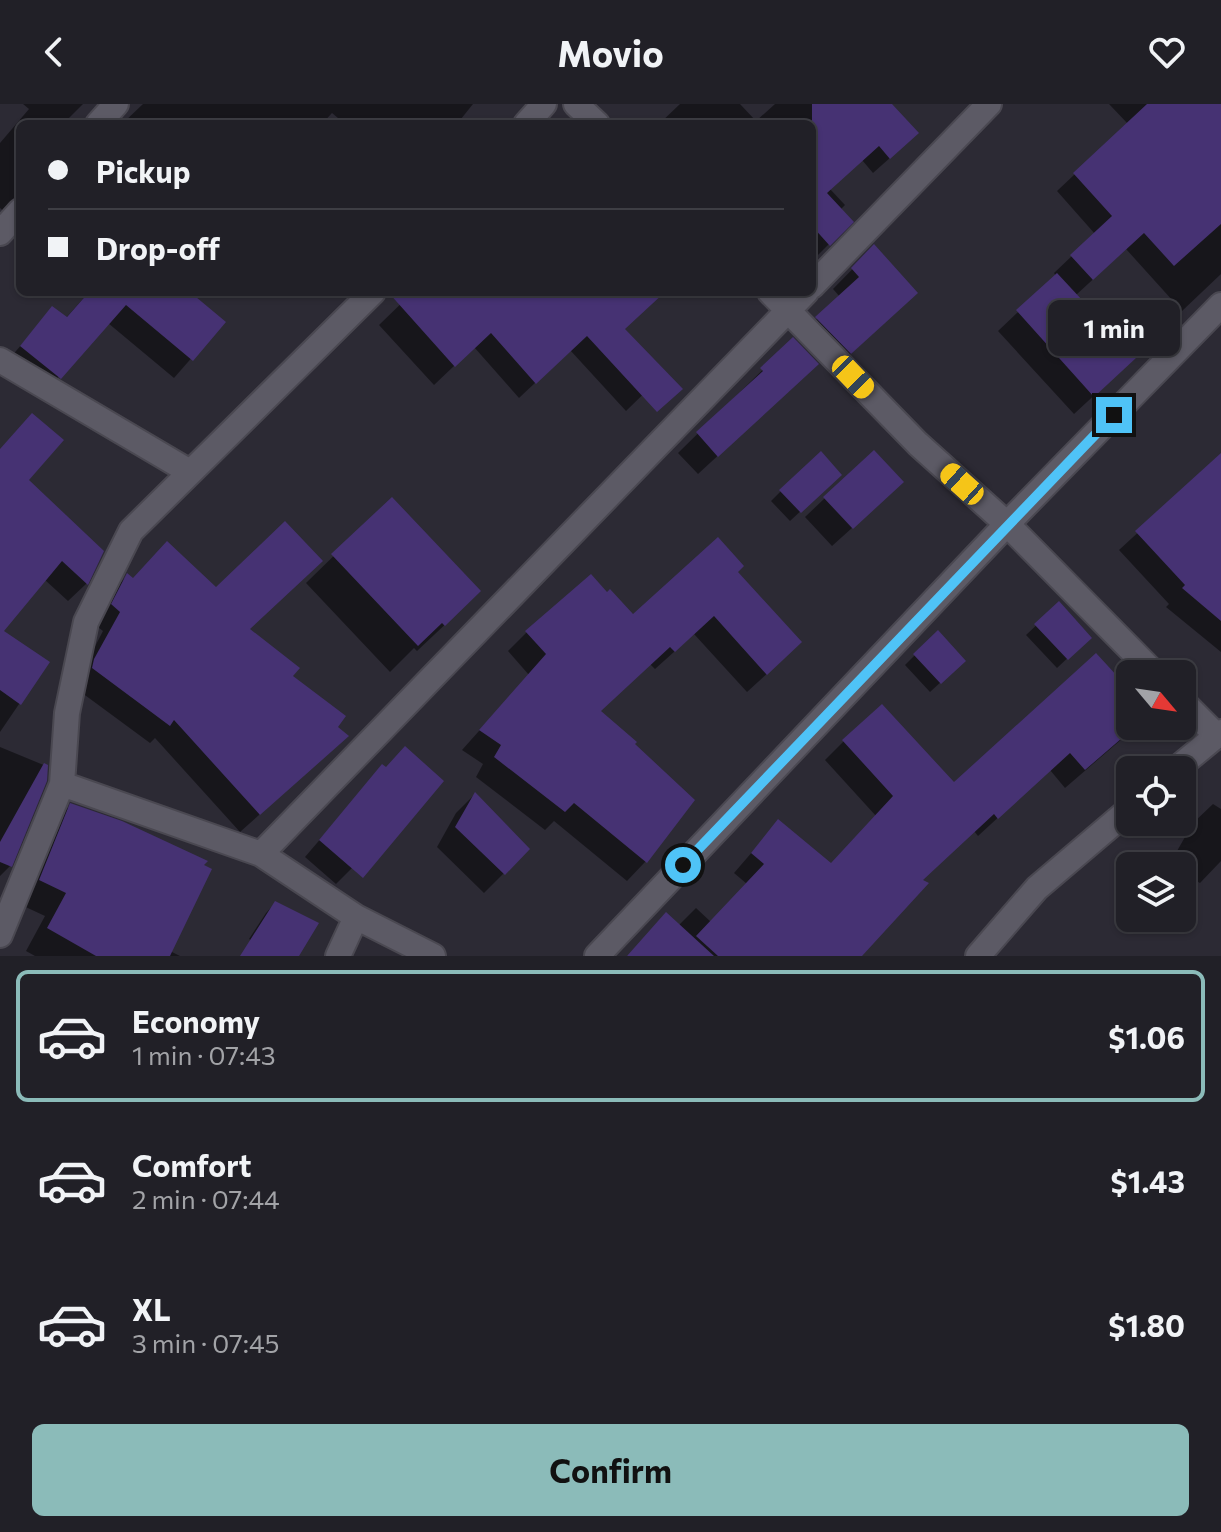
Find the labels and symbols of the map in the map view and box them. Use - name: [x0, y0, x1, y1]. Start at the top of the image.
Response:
- callout: 1 min: [1048, 299, 1180, 355]
- car: [828, 351, 878, 403]
- route end: [1096, 397, 1132, 433]
- car: [936, 459, 988, 509]
- north arrow: [1116, 660, 1196, 740]
- route start: [665, 847, 701, 883]

